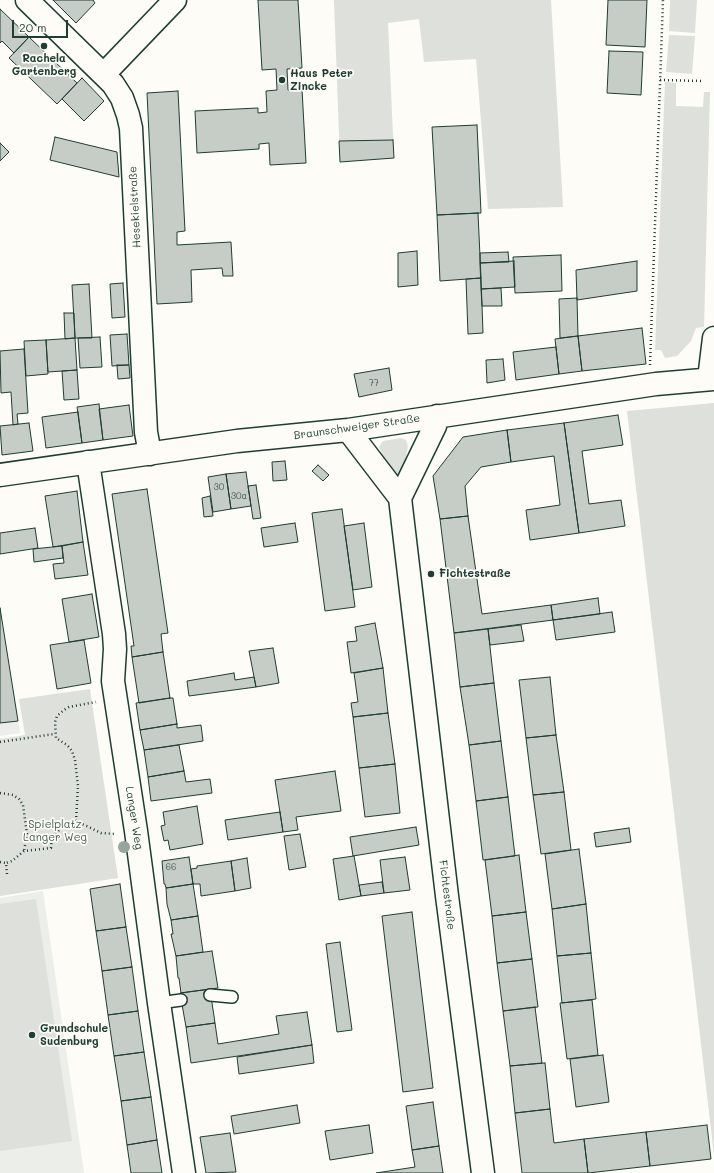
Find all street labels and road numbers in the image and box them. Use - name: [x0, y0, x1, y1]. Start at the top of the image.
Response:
- street label: Hesekielstraße: [126, 166, 144, 248]
- street label: Braunschweiger Straße: [293, 412, 421, 442]
- street label: Langer Weg: [122, 785, 146, 851]
- street label: Fichtestraße: [436, 859, 458, 931]

